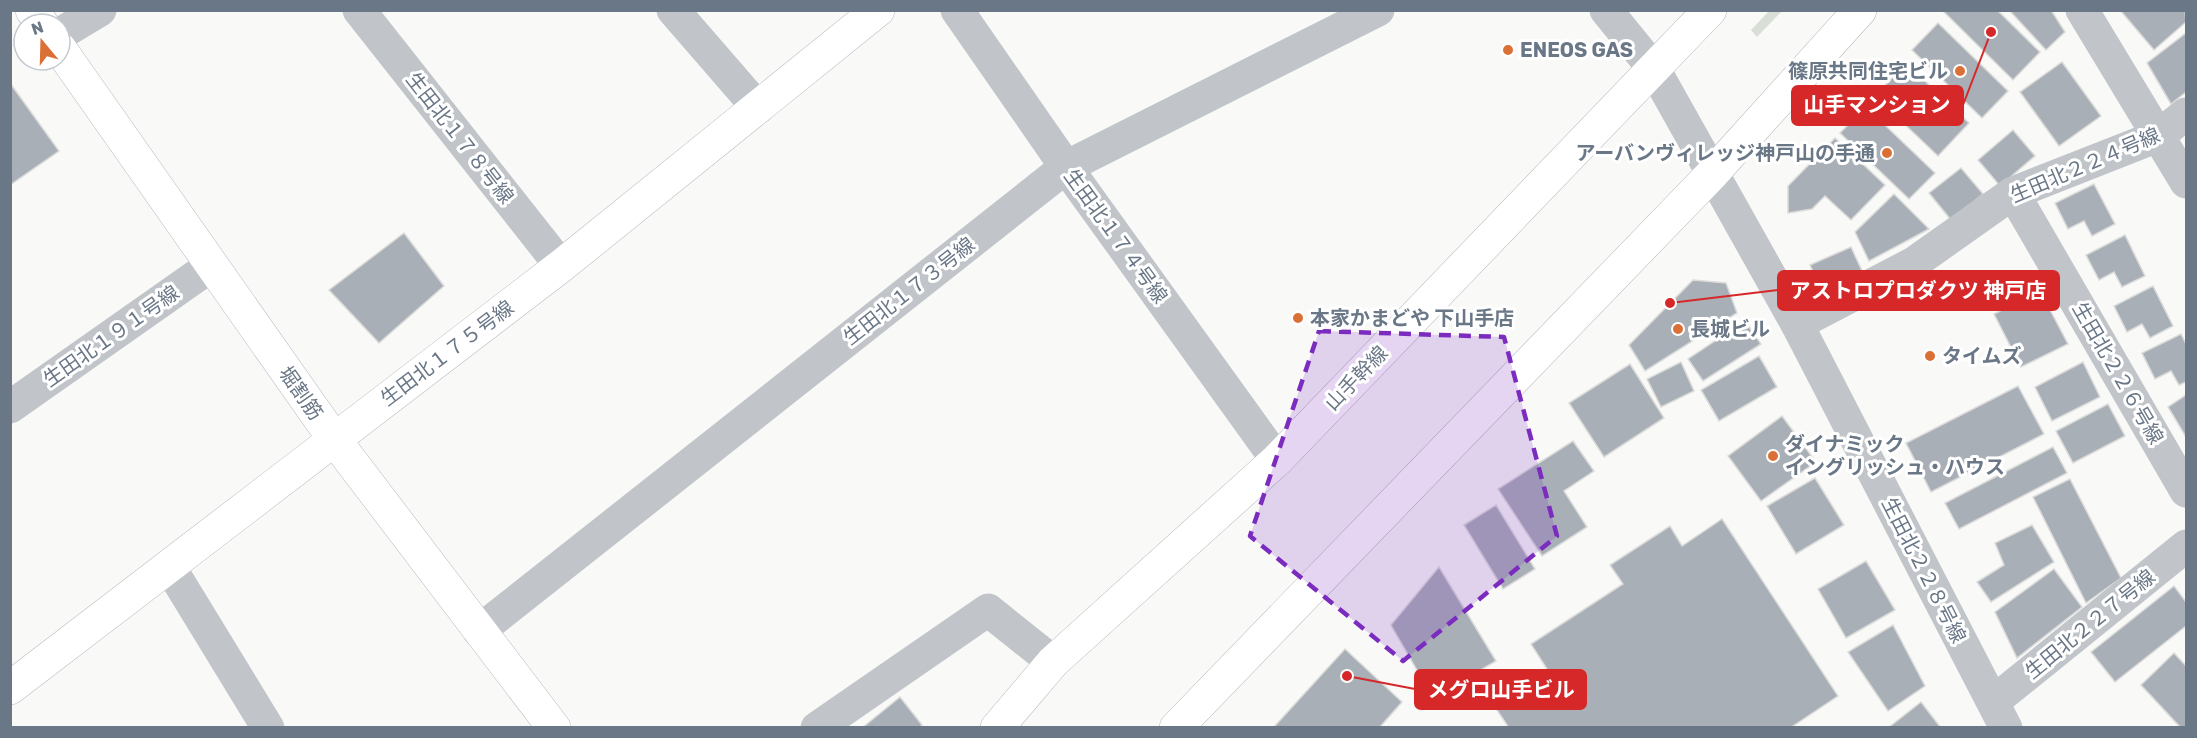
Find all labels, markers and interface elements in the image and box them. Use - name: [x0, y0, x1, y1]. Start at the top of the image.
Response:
- north arrow: [12, 12, 72, 72]
- text: N: [29, 17, 46, 39]
- place label: ENEOS GAS: [1520, 38, 1633, 62]
- marker: ENEOS GAS: [1501, 43, 1515, 57]
- place label: 篠原共同住宅ビル: [1788, 59, 1948, 83]
- marker: 篠原共同住宅ビル: [1953, 64, 1967, 78]
- street label: 生田北１７８号線: [401, 68, 519, 208]
- callout: 山手マンション: [1792, 86, 1963, 125]
- text: 山手マンション: [1804, 92, 1951, 117]
- street label: 生田北２２４号線: [2007, 123, 2163, 207]
- place label: アーバンヴィレッジ神戸山の手通: [1575, 141, 1875, 165]
- marker: アーバンヴィレッジ神戸山の手通: [1880, 146, 1894, 160]
- street label: 生田北１７４号線: [1059, 164, 1173, 308]
- street label: 生田北１７３号線: [839, 232, 979, 350]
- callout: アストロプロダクツ 神戸店: [1778, 271, 2059, 310]
- text: アストロプロダクツ 神戸店: [1790, 278, 2046, 303]
- street label: 生田北１９１号線: [39, 280, 183, 392]
- street label: 生田北１７５号線: [376, 295, 518, 411]
- street label: 生田北２２６号線: [2068, 298, 2168, 448]
- place label: 本家かまどや 下山手店: [1310, 306, 1514, 330]
- marker: 本家かまどや 下山手店: [1291, 311, 1305, 325]
- place label: 長城ビル: [1690, 317, 1770, 341]
- marker: 長城ビル: [1671, 322, 1685, 336]
- street label: 山手幹線: [1320, 341, 1392, 415]
- place label: タイムズ: [1942, 344, 2022, 368]
- marker: タイムズ: [1923, 349, 1937, 363]
- street label: 堀割筋: [274, 362, 328, 424]
- place label: ダイナミック イングリッシュ・ハウス: [1785, 432, 2005, 479]
- marker: ダイナミック イングリッシュ・ハウス: [1766, 449, 1780, 463]
- street label: 生田北２２８号線: [1877, 493, 1971, 647]
- street label: 生田北２２７号線: [2020, 564, 2160, 684]
- callout: メグロ山手ビル: [1415, 670, 1586, 709]
- text: メグロ山手ビル: [1428, 677, 1575, 702]

